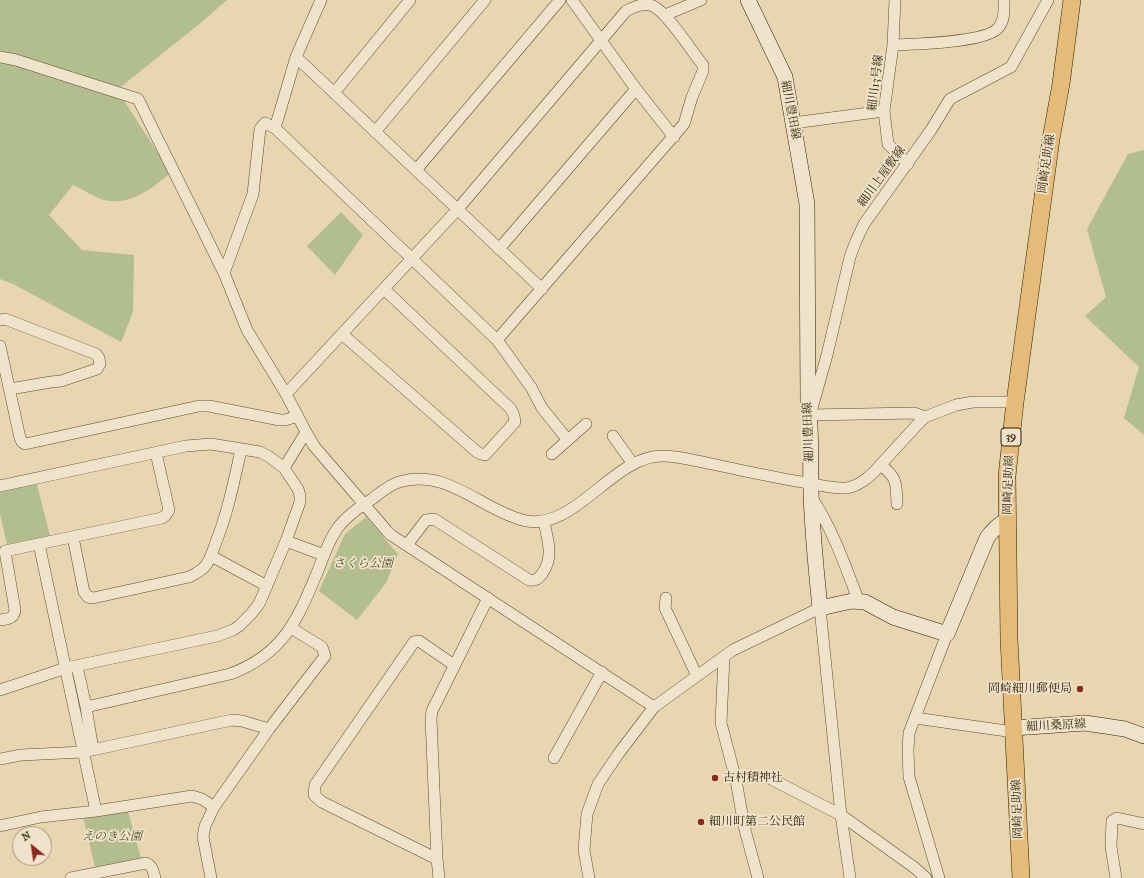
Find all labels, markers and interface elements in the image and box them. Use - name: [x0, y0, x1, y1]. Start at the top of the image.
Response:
- street label: 細川13号線: [865, 54, 887, 112]
- street label: 細川豊田線: [777, 79, 803, 141]
- street label: 岡崎足助線: [1036, 133, 1058, 195]
- street label: 細川上屋敷線: [855, 144, 909, 210]
- street label: 細川豊田線: [801, 402, 817, 462]
- road number: 39: [1001, 428, 1021, 446]
- street label: 岡崎足助線: [1001, 455, 1017, 515]
- park label: さくら公園: [333, 557, 393, 571]
- place label: 岡崎細川郵便局: [988, 682, 1072, 696]
- marker: 岡崎細川郵便局: [1075, 684, 1085, 694]
- street label: 細川桑原線: [1026, 717, 1086, 735]
- place label: 古村積神社: [723, 771, 783, 785]
- marker: 古村積神社: [710, 773, 720, 783]
- street label: 岡崎足助線: [1010, 779, 1026, 839]
- place label: 細川町第二公民館: [709, 815, 805, 829]
- marker: 細川町第二公民館: [696, 817, 706, 827]
- north arrow: [12, 826, 52, 866]
- text: N: [19, 828, 33, 844]
- park label: えのき公園: [82, 830, 142, 844]

